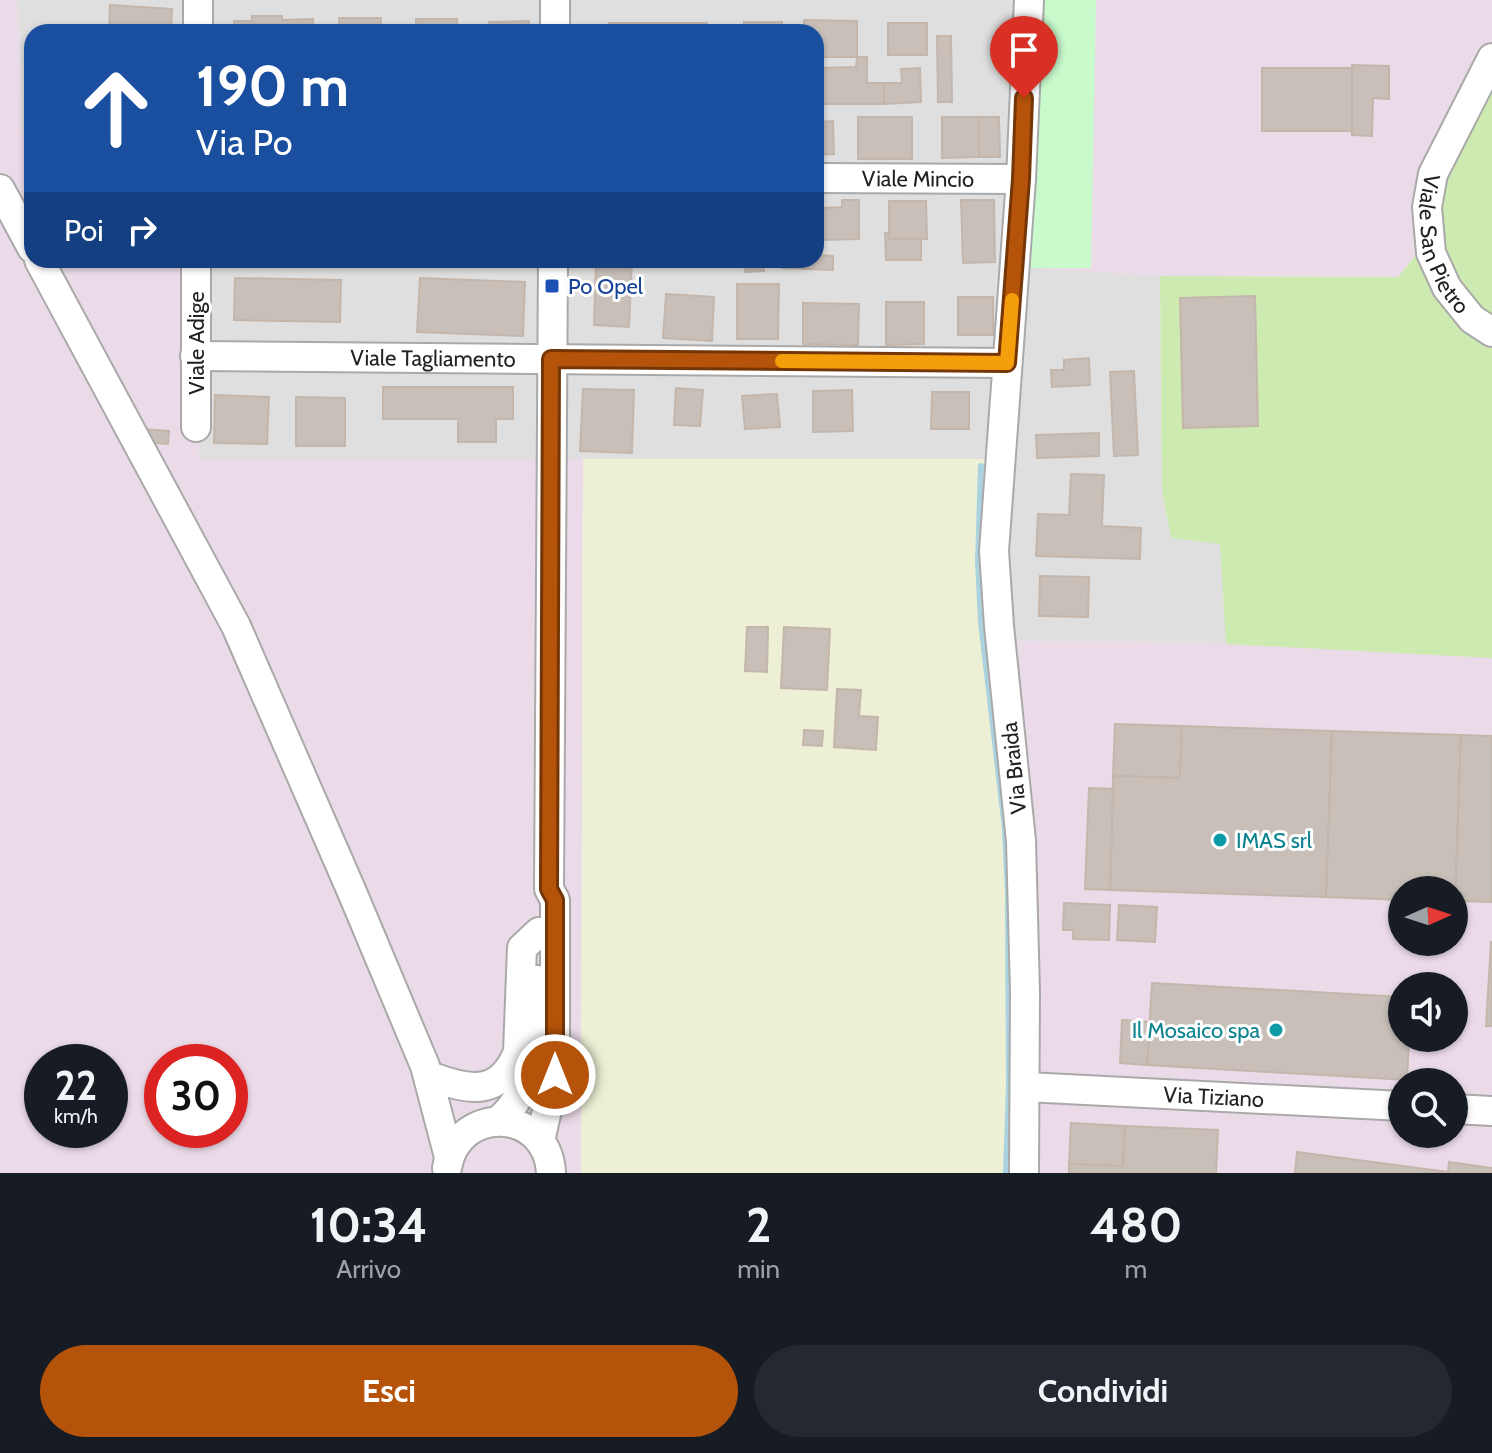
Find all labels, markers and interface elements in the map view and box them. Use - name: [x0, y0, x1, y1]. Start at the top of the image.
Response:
- pin: [990, 16, 1058, 98]
- icon: arrive: [1002, 28, 1046, 72]
- text: 190 m: [196, 52, 349, 120]
- icon: ahead: [64, 56, 168, 160]
- text: Via Po: [196, 120, 292, 164]
- street label: Viale Mincio: [862, 165, 974, 192]
- street label: Viale San Pietro: [1413, 172, 1476, 319]
- icon: right: [120, 208, 164, 252]
- text: Poi: [64, 212, 104, 249]
- place label: Po Opel: [568, 273, 644, 300]
- marker: Po Opel: [543, 277, 561, 295]
- street label: Viale Adige: [183, 291, 210, 395]
- street label: Viale Tagliamento: [350, 344, 516, 372]
- street label: Via Braida: [996, 720, 1032, 815]
- place label: IMAS srl: [1236, 827, 1313, 854]
- marker: IMAS srl: [1211, 831, 1229, 849]
- north arrow: [1388, 876, 1468, 956]
- map controls: [1388, 876, 1468, 1148]
- button: sound: [1388, 972, 1468, 1052]
- place label: Il Mosaico spa: [1132, 1017, 1260, 1044]
- marker: Il Mosaico spa: [1267, 1021, 1285, 1039]
- position arrow: [513, 1033, 597, 1117]
- speed limit sign: 30: [144, 1044, 248, 1148]
- text: 22: [55, 1061, 97, 1110]
- button: search: [1388, 1068, 1468, 1148]
- street label: Via Tiziano: [1163, 1080, 1265, 1113]
- text: km/h: [54, 1104, 98, 1128]
- text: 10:34: [310, 1196, 428, 1254]
- text: 2: [746, 1196, 771, 1254]
- text: 480: [1090, 1196, 1182, 1254]
- text: Arrivo: [336, 1253, 401, 1285]
- text: min: [737, 1253, 780, 1285]
- text: m: [1125, 1253, 1147, 1285]
- button: Esci: [40, 1345, 738, 1437]
- button: Condividi: [754, 1345, 1452, 1437]

